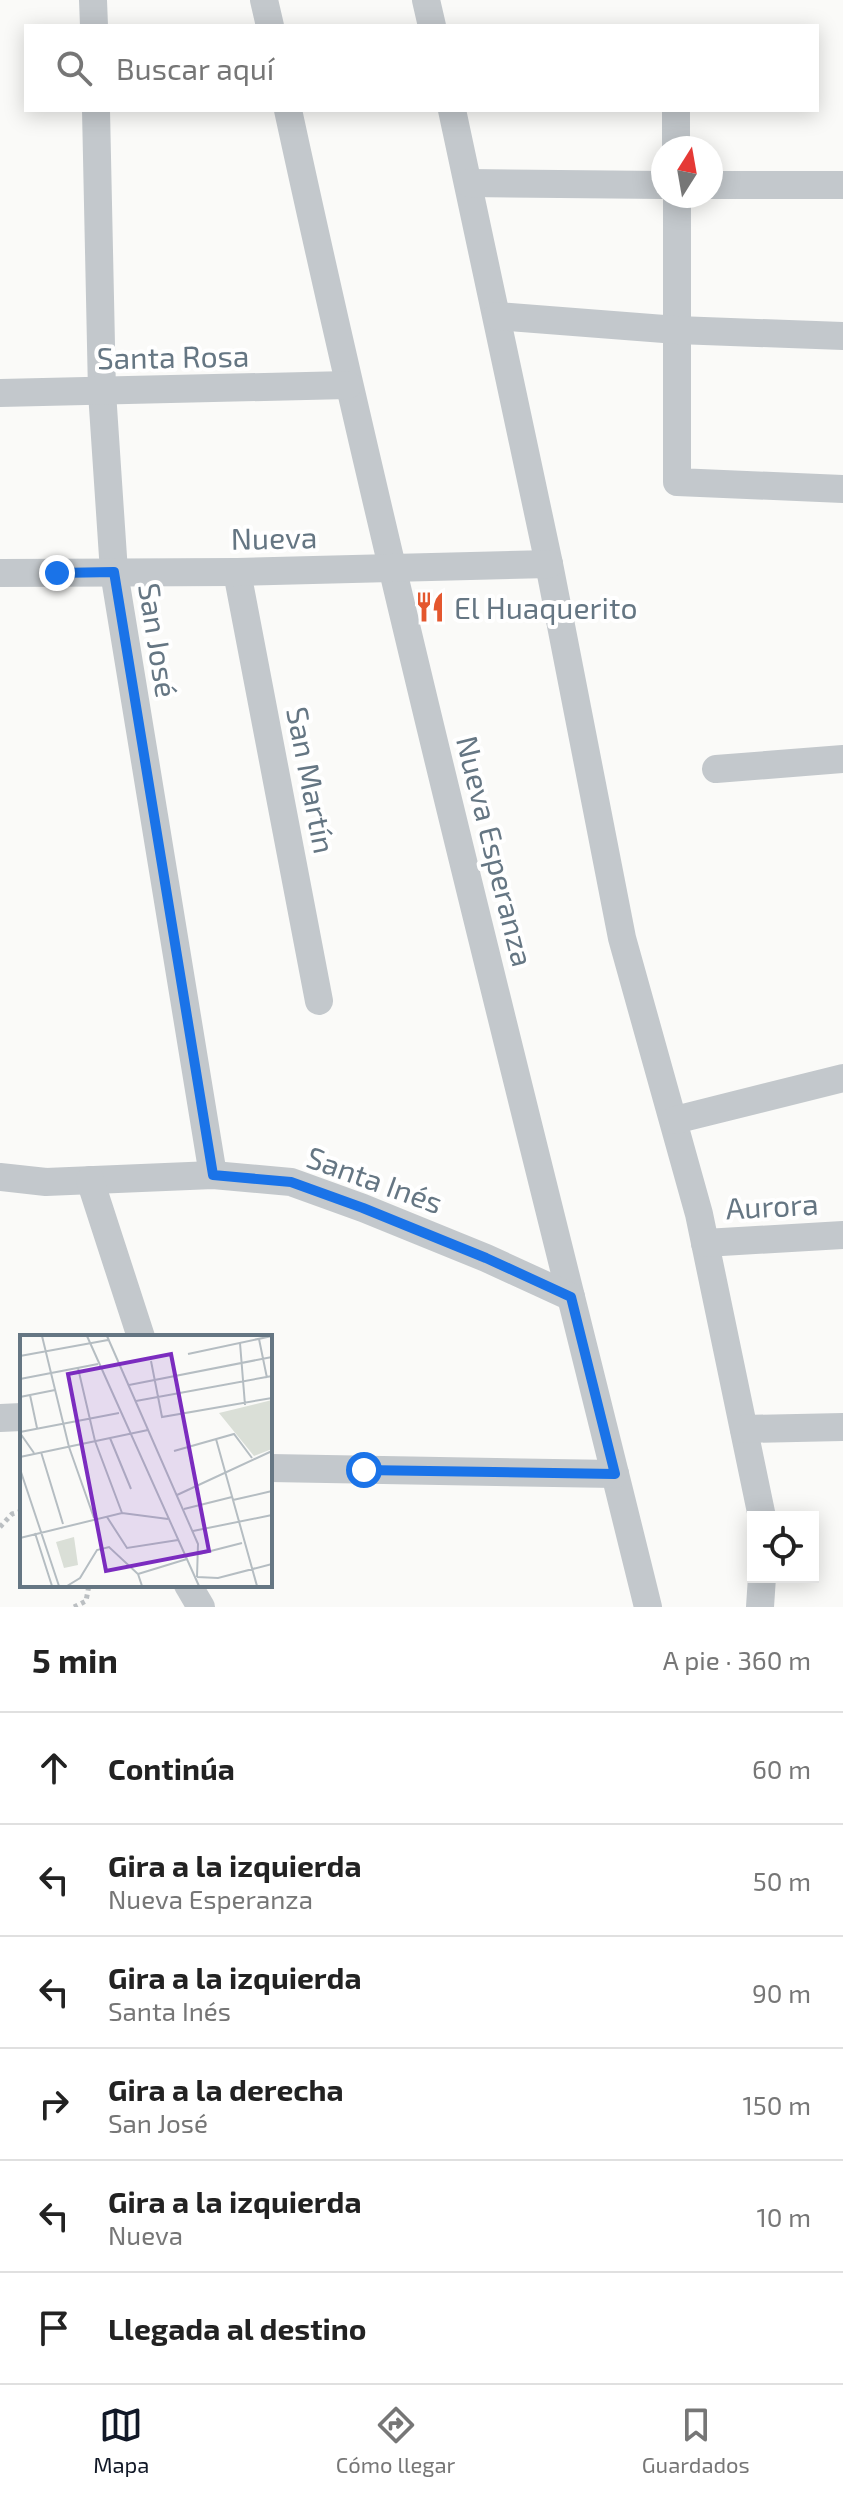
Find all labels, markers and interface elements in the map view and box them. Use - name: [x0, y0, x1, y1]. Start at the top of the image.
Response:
- search box: [24, 24, 819, 112]
- icon: search: [52, 46, 96, 90]
- text: Buscar aquí: [116, 50, 274, 86]
- north arrow: [651, 136, 723, 208]
- street label: Santa Rosa: [96, 337, 250, 375]
- street label: Nueva: [230, 518, 318, 556]
- route end: [39, 555, 75, 591]
- street label: San José: [132, 580, 186, 700]
- place label: El Huaquerito: [454, 589, 638, 625]
- restaurant icon: El Huaquerito: [413, 590, 447, 624]
- street label: San Martín: [280, 704, 344, 856]
- street label: Nueva Esperanza: [450, 732, 542, 970]
- street label: Santa Inés: [302, 1138, 448, 1220]
- street label: Aurora: [725, 1185, 819, 1225]
- inset map: [20, 1335, 272, 1587]
- route start: [346, 1452, 382, 1488]
- map controls: [747, 1511, 819, 1583]
- button: locate: [747, 1511, 819, 1583]
- text: 5 min: [32, 1639, 118, 1680]
- text: A pie · 360 m: [663, 1644, 811, 1675]
- icon: ahead: [32, 1746, 76, 1790]
- text: Continúa: [108, 1750, 235, 1786]
- text: 60 m: [752, 1753, 811, 1784]
- text: Gira a la izquierda: [108, 1847, 362, 1883]
- icon: left: [32, 1858, 76, 1902]
- text: 50 m: [753, 1865, 811, 1896]
- text: Nueva Esperanza: [108, 1883, 313, 1914]
- text: Gira a la izquierda: [108, 1959, 362, 1995]
- icon: left: [32, 1970, 76, 2014]
- text: 90 m: [752, 1977, 811, 2008]
- text: Santa Inés: [108, 1995, 231, 2026]
- text: Gira a la derecha: [108, 2071, 344, 2107]
- icon: right: [32, 2082, 76, 2126]
- text: 150 m: [742, 2089, 811, 2120]
- text: San José: [108, 2107, 208, 2138]
- text: Gira a la izquierda: [108, 2183, 362, 2219]
- icon: left: [32, 2194, 76, 2238]
- text: 10 m: [756, 2201, 811, 2232]
- text: Nueva: [108, 2219, 183, 2250]
- icon: arrive: [32, 2306, 76, 2350]
- text: Llegada al destino: [108, 2310, 367, 2346]
- tab: Mapa: [93, 2403, 149, 2477]
- tab: Cómo llegar: [336, 2403, 455, 2477]
- tab: Guardados: [642, 2403, 750, 2477]

